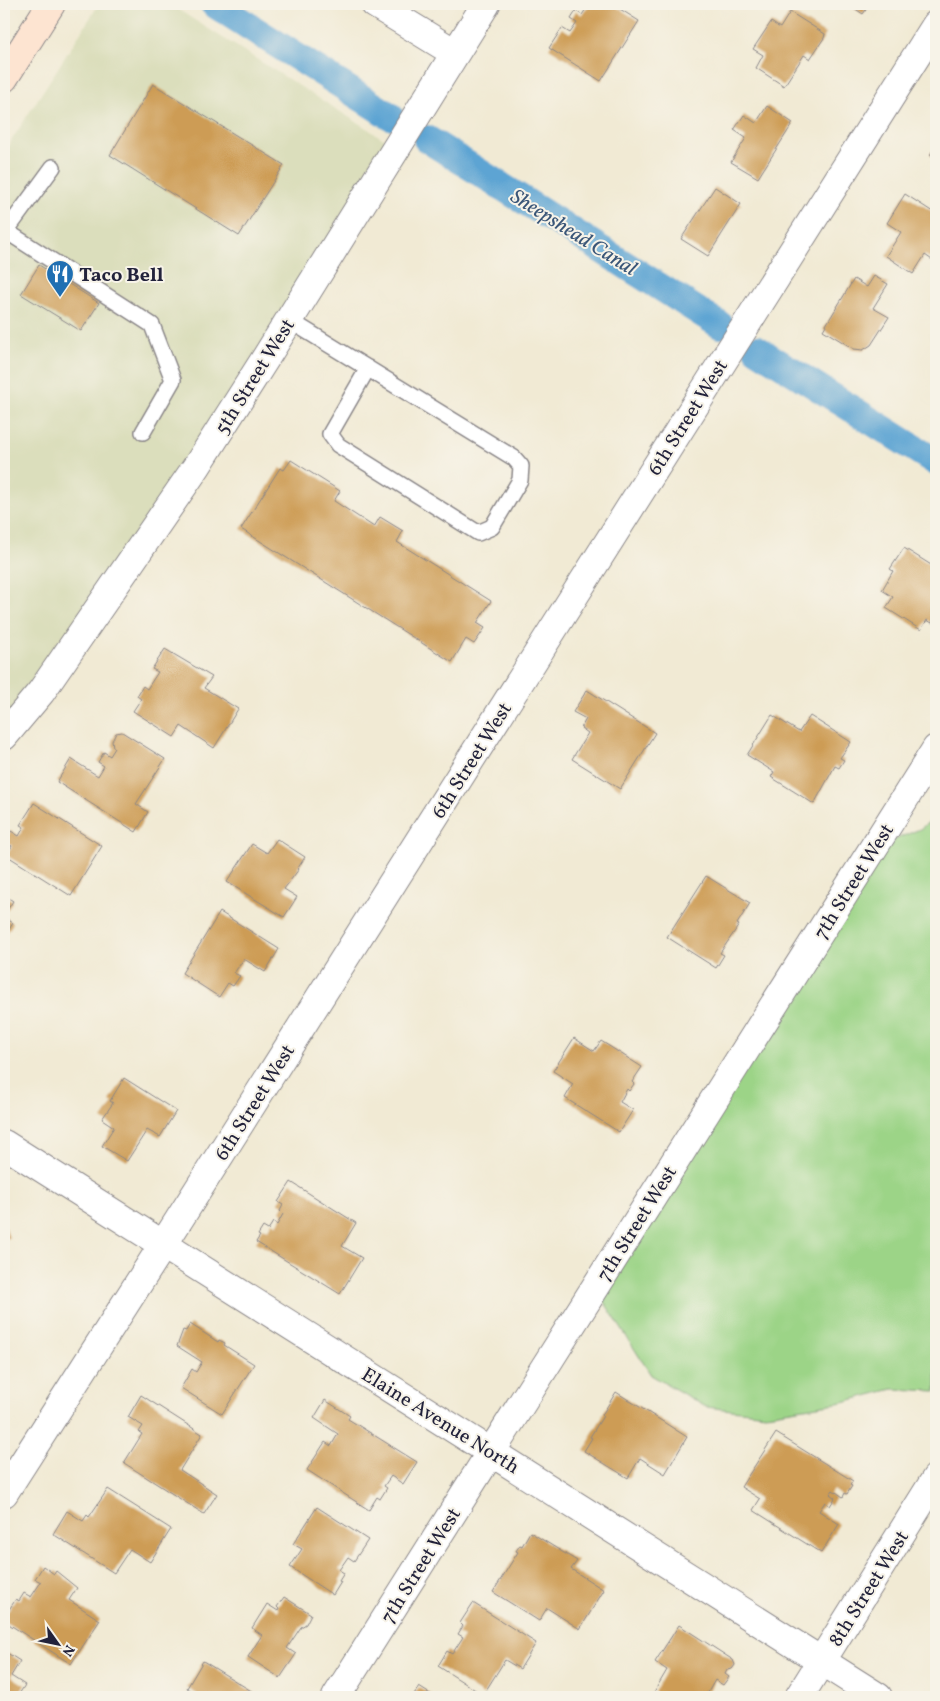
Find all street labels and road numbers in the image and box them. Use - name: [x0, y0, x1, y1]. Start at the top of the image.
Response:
- street label: 5th Street West: [209, 314, 303, 440]
- street label: 6th Street West: [642, 354, 736, 482]
- street label: 6th Street West: [426, 697, 520, 825]
- street label: 7th Street West: [808, 819, 902, 945]
- street label: 6th Street West: [209, 1039, 303, 1167]
- street label: 7th Street West: [591, 1161, 685, 1287]
- street label: Elaine Avenue North: [356, 1362, 524, 1482]
- street label: 7th Street West: [375, 1503, 469, 1629]
- street label: 8th Street West: [823, 1525, 917, 1653]

